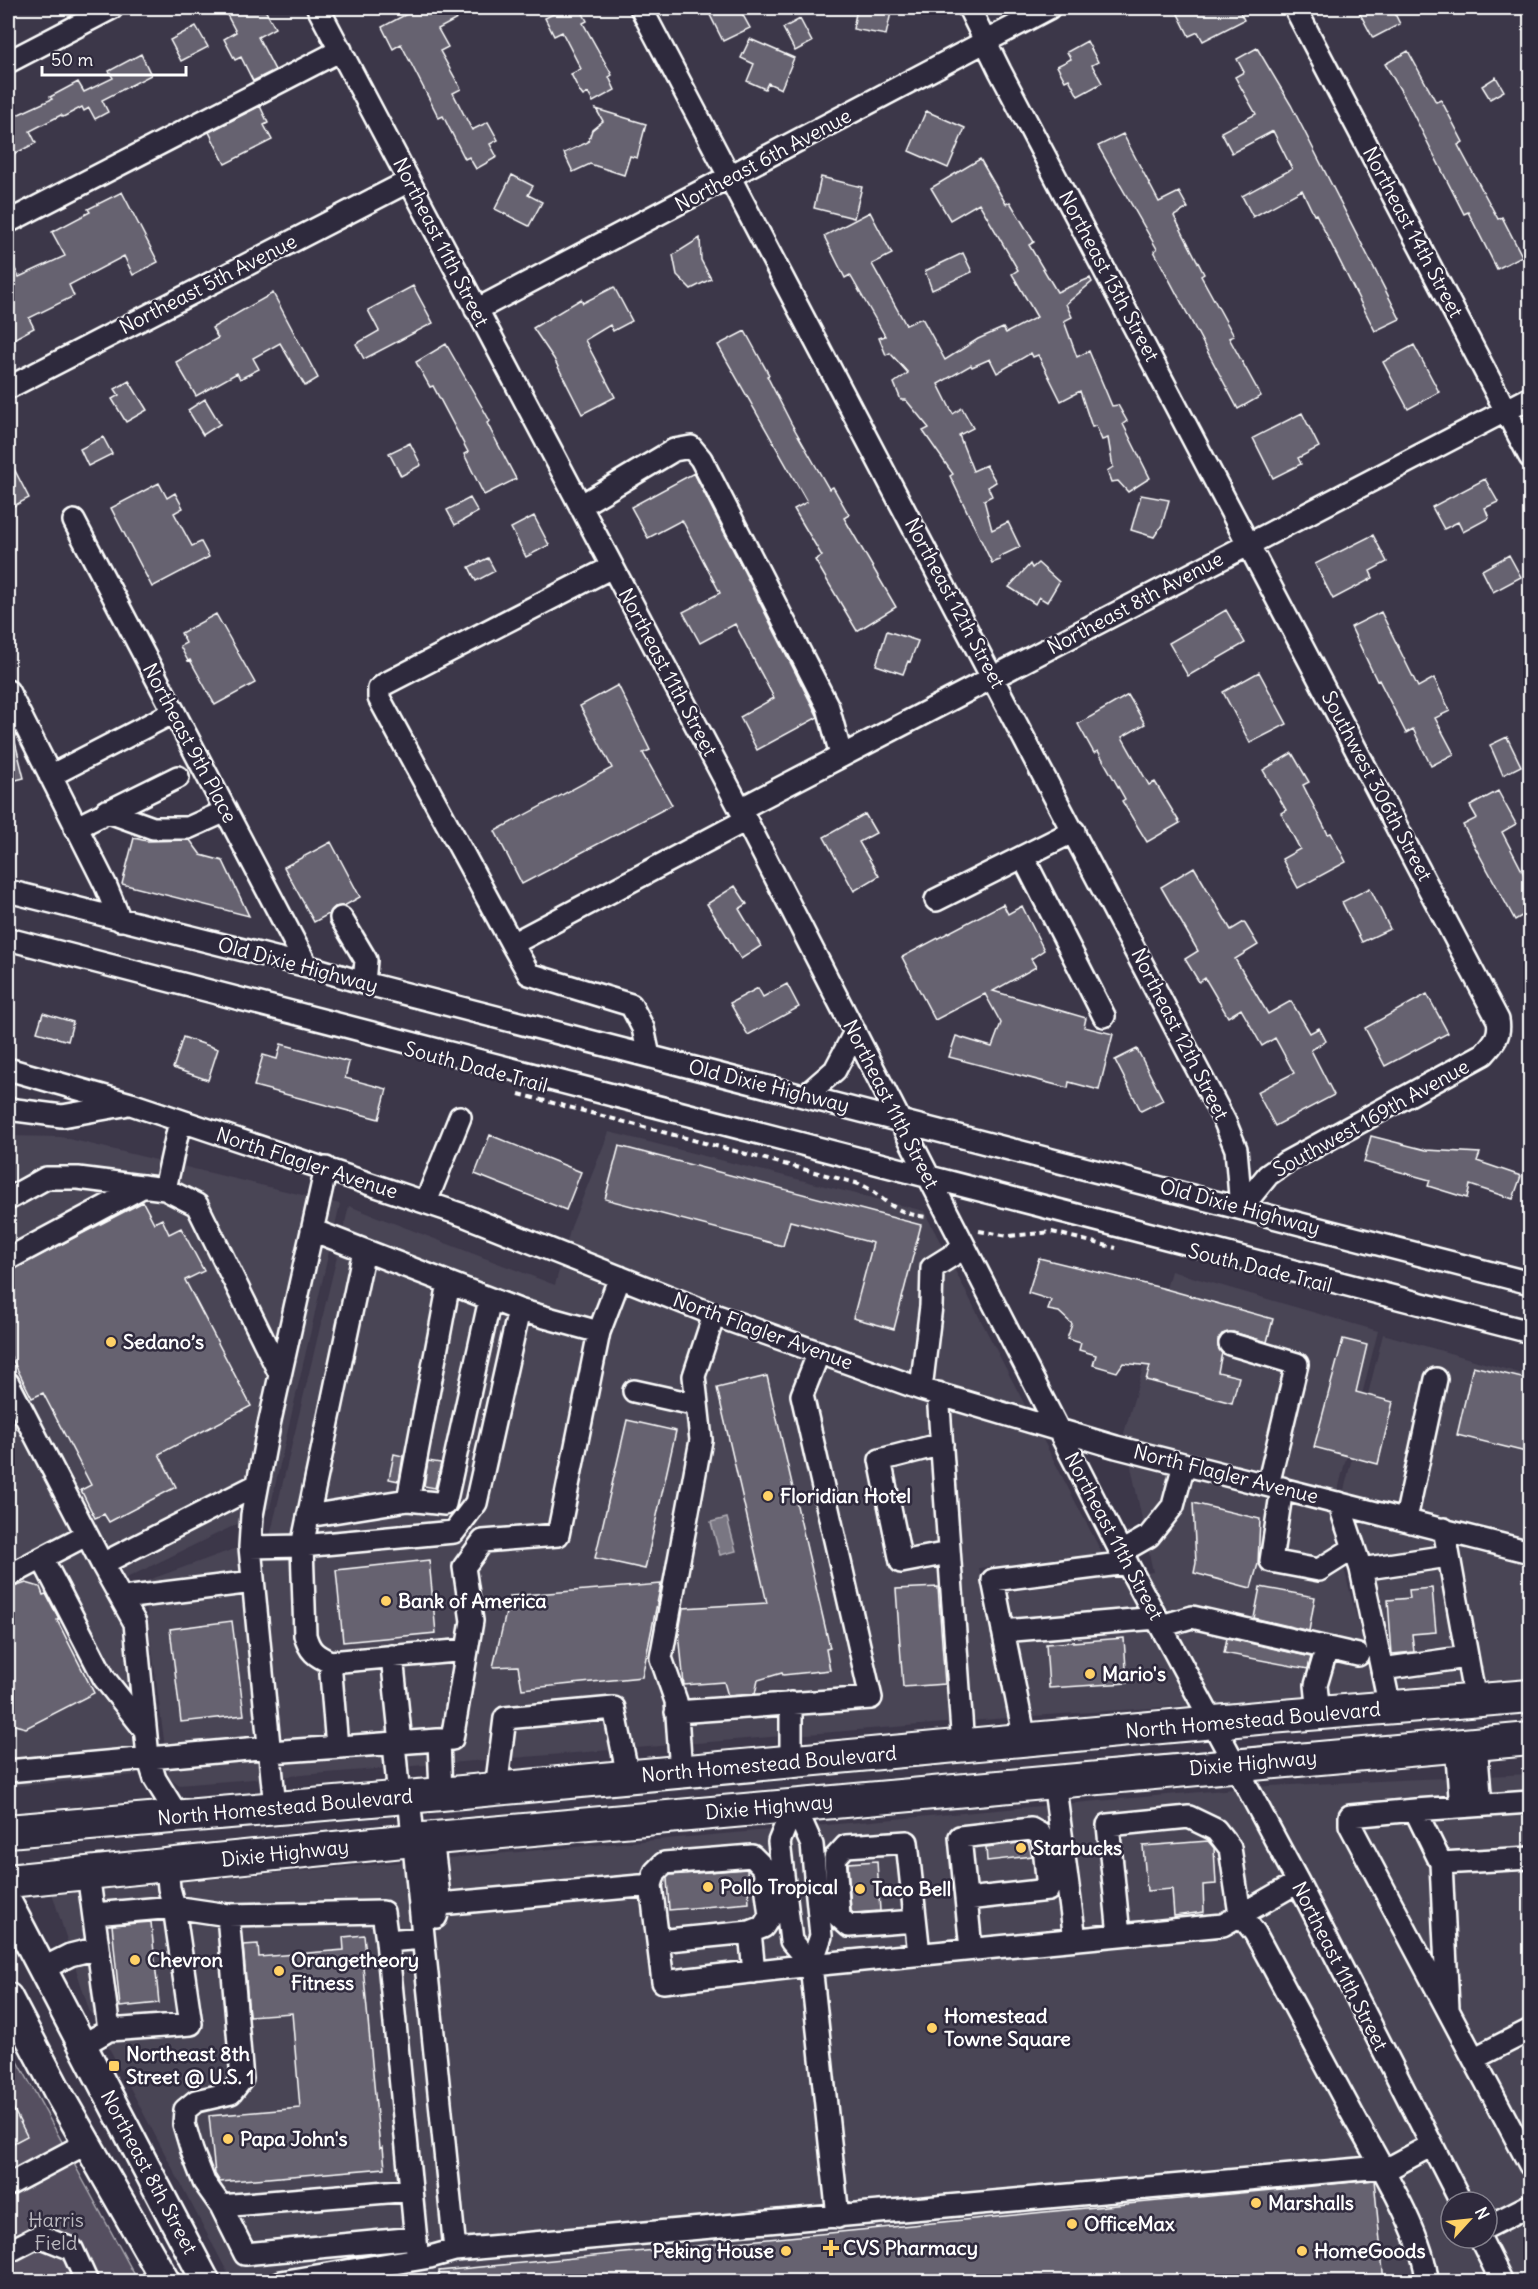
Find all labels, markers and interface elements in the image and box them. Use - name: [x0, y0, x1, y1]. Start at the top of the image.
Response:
- scale bar: [42, 39, 186, 77]
- text: 50 m: [51, 48, 93, 71]
- street label: Northeast 6th Avenue: [670, 103, 855, 217]
- street label: Northeast 14th Street: [1358, 142, 1469, 322]
- street label: Northeast 11th Street: [388, 153, 495, 331]
- street label: Northeast 13th Street: [1054, 186, 1165, 366]
- street label: Northeast 5th Avenue: [115, 228, 301, 339]
- street label: Northeast 12th Street: [900, 513, 1011, 692]
- street label: Northeast 8th Avenue: [1042, 546, 1227, 660]
- street label: Northeast 11th Street: [614, 584, 723, 760]
- street label: Northeast 9th Place: [138, 659, 243, 827]
- street label: Southwest 306th Street: [1317, 686, 1438, 885]
- street label: Old Dixie Highway: [215, 931, 381, 998]
- street label: Northeast 12th Street: [1126, 944, 1235, 1124]
- street label: Northeast 11th Street: [838, 1015, 945, 1193]
- street label: South Dade Trail: [402, 1035, 550, 1098]
- street label: Old Dixie Highway: [686, 1053, 852, 1118]
- street label: Southwest 169th Avenue: [1268, 1053, 1473, 1182]
- street label: North Flagler Avenue: [213, 1121, 401, 1204]
- street label: Old Dixie Highway: [1157, 1173, 1323, 1240]
- street label: South Dade Trail: [1186, 1238, 1335, 1297]
- street label: North Flagler Avenue: [670, 1286, 857, 1375]
- place label: Sedano’s: [123, 1329, 204, 1354]
- marker: Sedano’s: [104, 1335, 118, 1349]
- street label: North Flagler Avenue: [1131, 1438, 1321, 1509]
- street label: Northeast 11th Street: [1060, 1448, 1169, 1624]
- place label: Floridian Hotel: [780, 1483, 911, 1508]
- marker: Floridian Hotel: [761, 1489, 775, 1503]
- place label: Bank of America: [398, 1588, 547, 1613]
- marker: Bank of America: [379, 1594, 393, 1608]
- place label: Mario's: [1102, 1661, 1166, 1686]
- marker: Mario's: [1083, 1667, 1097, 1681]
- street label: North Homestead Boulevard: [1124, 1696, 1382, 1743]
- street label: North Homestead Boulevard: [640, 1740, 898, 1787]
- street label: Dixie Highway: [1188, 1744, 1318, 1781]
- street label: North Homestead Boulevard: [156, 1783, 414, 1830]
- street label: Dixie Highway: [704, 1788, 834, 1825]
- street label: Dixie Highway: [220, 1833, 350, 1872]
- place label: Starbucks: [1033, 1835, 1122, 1860]
- marker: Starbucks: [1014, 1841, 1028, 1855]
- place label: Pollo Tropical: [720, 1874, 838, 1899]
- place label: Taco Bell: [872, 1876, 951, 1901]
- street label: Northeast 11th Street: [1287, 1877, 1394, 2055]
- marker: Pollo Tropical: [701, 1880, 715, 1894]
- marker: Taco Bell: [853, 1882, 867, 1896]
- place label: Chevron: [147, 1947, 223, 1972]
- place label: Orangetheory Fitness: [291, 1947, 419, 1995]
- marker: Chevron: [128, 1953, 142, 1967]
- marker: Orangetheory Fitness: [272, 1964, 286, 1978]
- place label: Homestead Towne Square: [944, 2003, 1071, 2051]
- marker: Homestead Towne Square: [925, 2021, 939, 2035]
- place label: Northeast 8th Street @ U.S. 1: [126, 2041, 254, 2089]
- marker: Northeast 8th Street @ U.S. 1: [107, 2059, 121, 2073]
- street label: Northeast 8th Street: [96, 2086, 203, 2258]
- place label: Papa John's: [240, 2126, 348, 2151]
- marker: Papa John's: [221, 2132, 235, 2146]
- place label: Marshalls: [1268, 2190, 1354, 2215]
- north arrow: [1439, 2190, 1499, 2250]
- marker: Marshalls: [1249, 2196, 1263, 2210]
- text: N: [1471, 2204, 1494, 2223]
- park label: Harris Field: [28, 2207, 84, 2255]
- place label: OfficeMax: [1084, 2211, 1175, 2236]
- marker: OfficeMax: [1065, 2217, 1079, 2231]
- place label: CVS Pharmacy: [843, 2235, 978, 2260]
- place label: Peking House: [653, 2238, 774, 2263]
- place label: HomeGoods: [1314, 2238, 1426, 2263]
- marker: CVS Pharmacy: [824, 2241, 838, 2255]
- marker: Peking House: [779, 2244, 793, 2258]
- marker: HomeGoods: [1295, 2244, 1309, 2258]

